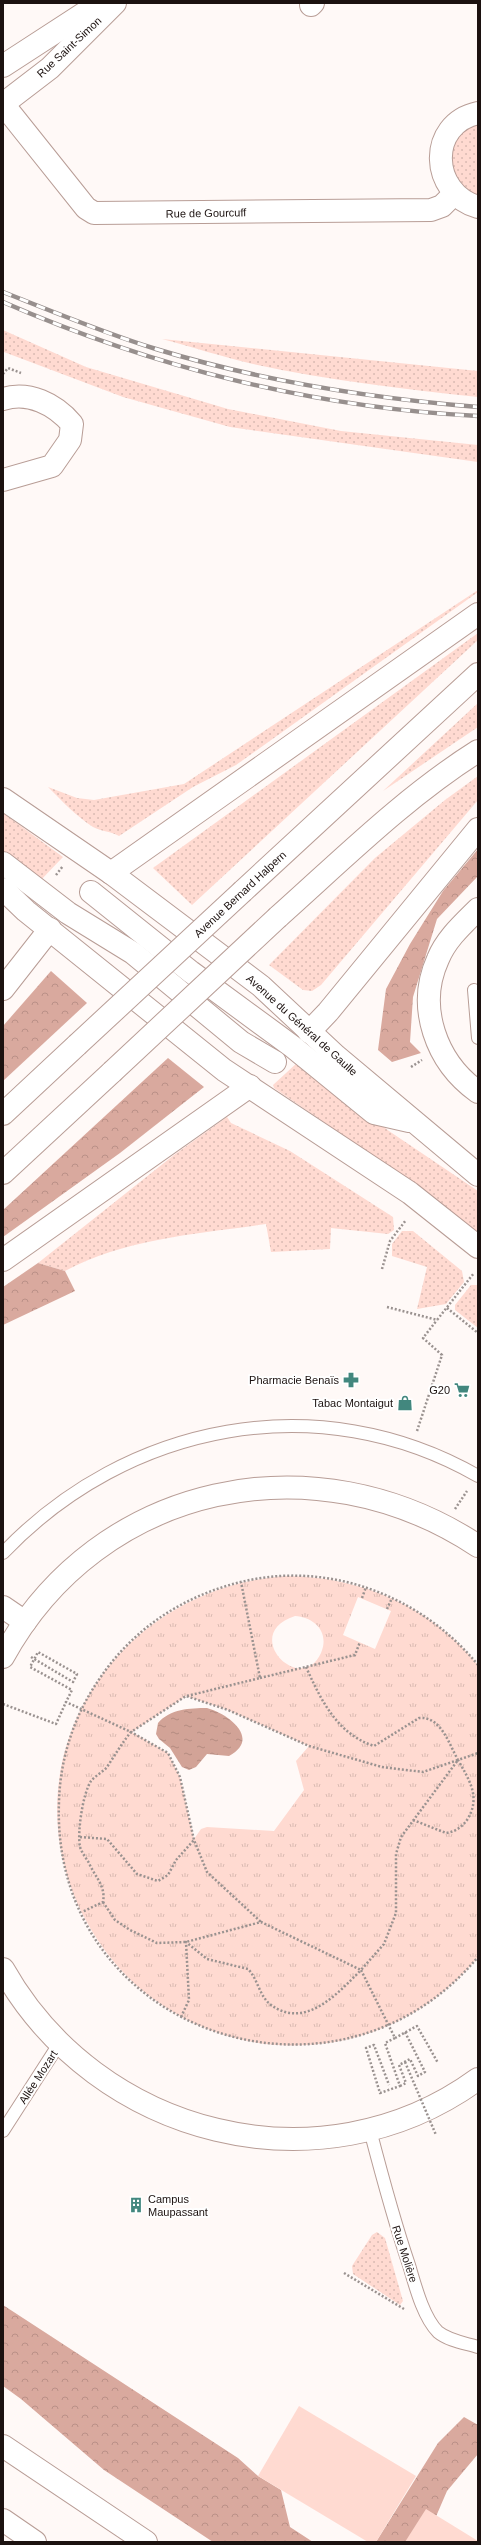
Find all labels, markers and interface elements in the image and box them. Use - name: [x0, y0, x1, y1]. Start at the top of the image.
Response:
- street label: Rue Saint-Simon: [34, 14, 104, 80]
- street label: Rue de Gourcuff: [166, 206, 247, 220]
- street label: Avenue Bernard Halpern: [192, 848, 288, 940]
- street label: Avenue du Général de Gaulle: [244, 972, 360, 1078]
- pharmacy icon: Pharmacie Benaïs: [342, 1371, 360, 1389]
- place label: Pharmacie Benaïs: [249, 1374, 339, 1386]
- supermarket icon: G20: [453, 1381, 471, 1399]
- place label: G20: [429, 1384, 450, 1396]
- shop icon: Tabac Montaigut: [396, 1394, 414, 1412]
- place label: Tabac Montaigut: [312, 1397, 393, 1409]
- street label: Allée Mozart: [16, 2048, 60, 2106]
- place label: Campus Maupassant: [148, 2193, 208, 2218]
- building icon: Campus Maupassant: [127, 2196, 145, 2214]
- street label: Rue Molière: [390, 2224, 420, 2284]

